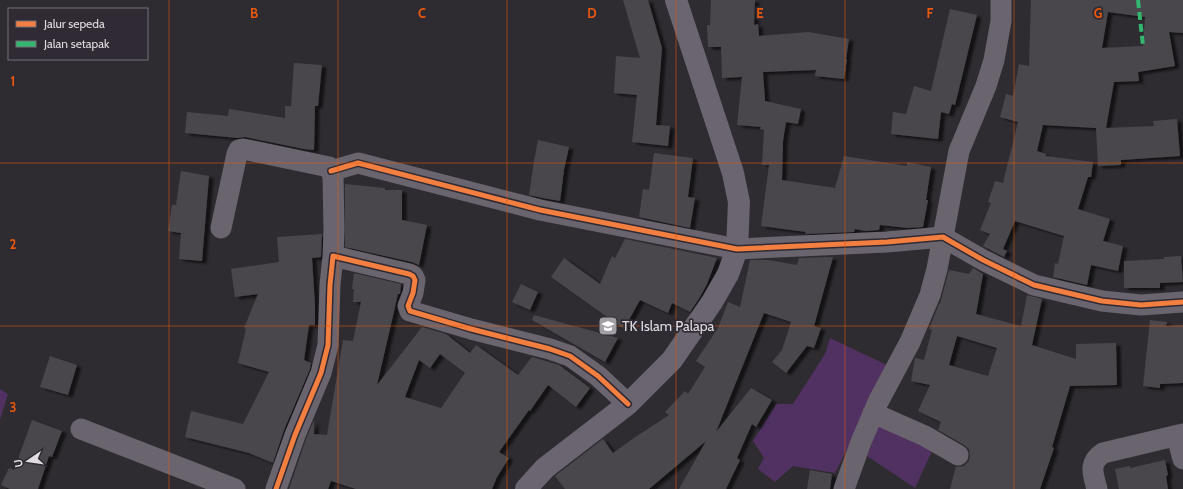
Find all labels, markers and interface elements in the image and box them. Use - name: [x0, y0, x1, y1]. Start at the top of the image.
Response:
- text: B: [250, 5, 258, 21]
- text: C: [418, 5, 426, 21]
- text: D: [587, 5, 597, 21]
- text: E: [756, 5, 764, 21]
- text: F: [927, 5, 934, 21]
- text: G: [1094, 5, 1103, 21]
- legend: [8, 8, 148, 60]
- text: Jalur sepeda: [43, 16, 105, 31]
- text: Jalan setapak: [43, 36, 110, 51]
- text: 1: [11, 73, 15, 89]
- text: 2: [10, 236, 17, 252]
- school or university icon: TK Islam Palapa: [597, 315, 619, 337]
- place label: TK Islam Palapa: [622, 317, 715, 335]
- text: 3: [9, 399, 17, 415]
- north arrow: [8, 441, 48, 481]
- text: U: [11, 458, 26, 469]

